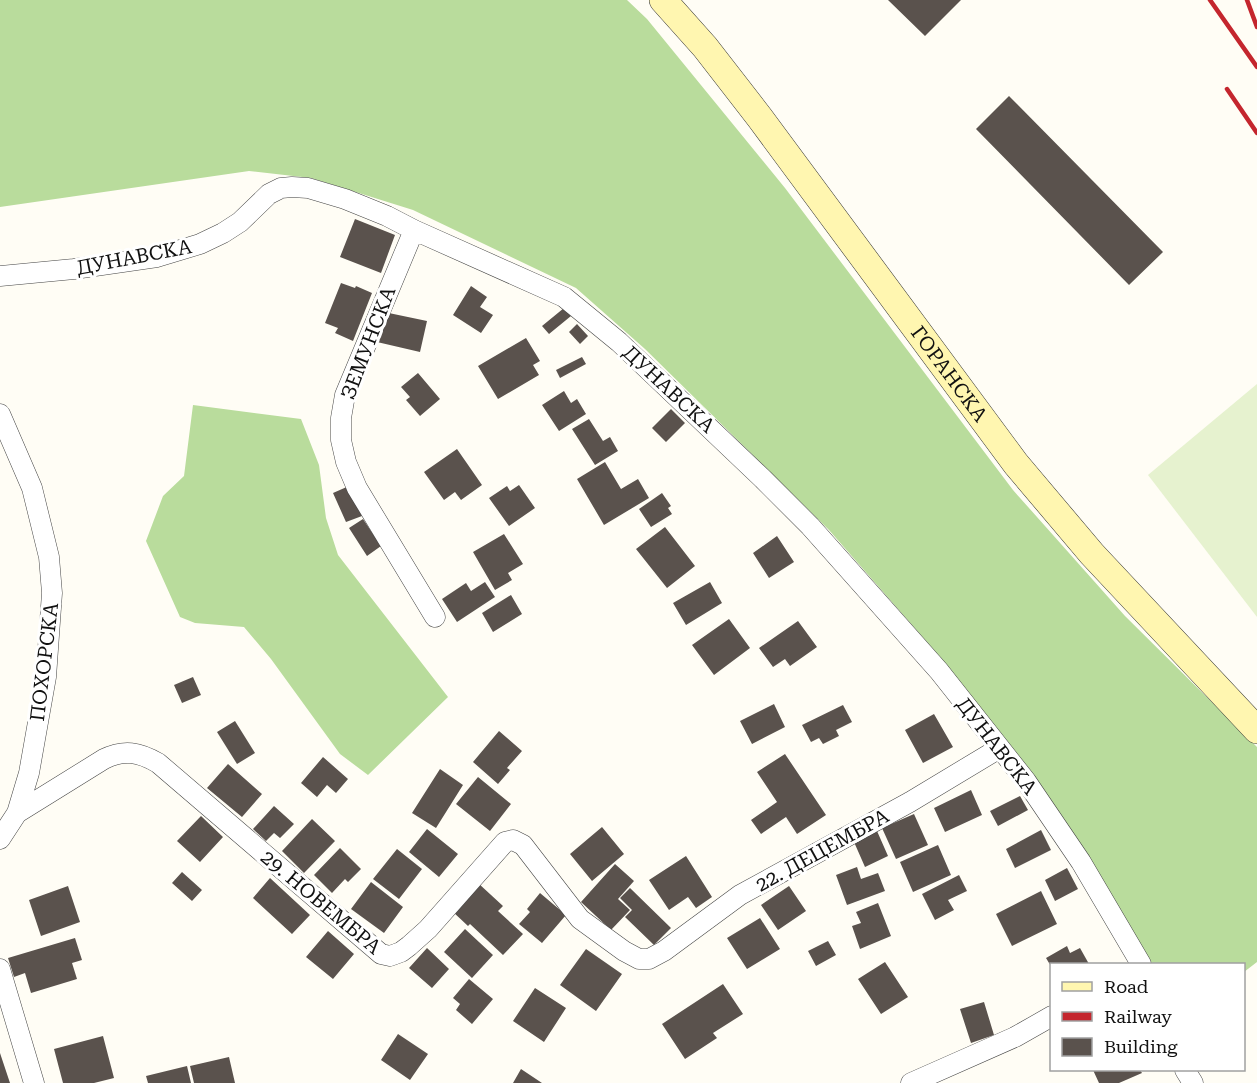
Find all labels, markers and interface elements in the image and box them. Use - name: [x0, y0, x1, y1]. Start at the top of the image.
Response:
- street label: ДУНАВСКА: [74, 234, 194, 280]
- street label: ЗЕМУНСКА: [335, 283, 401, 403]
- street label: ГОРАНСКА: [906, 321, 993, 426]
- street label: ДУНАВСКА: [618, 340, 720, 438]
- street label: ПОХОРСКА: [25, 601, 63, 723]
- street label: ДУНАВСКА: [952, 693, 1042, 799]
- street label: 22. ДЕЦЕМБРА: [751, 803, 893, 897]
- street label: 29. НОВЕМБРА: [256, 845, 386, 959]
- legend: [1050, 963, 1245, 1071]
- text: Road: [1104, 976, 1149, 997]
- text: Railway: [1104, 1006, 1172, 1027]
- text: Building: [1104, 1036, 1178, 1057]

